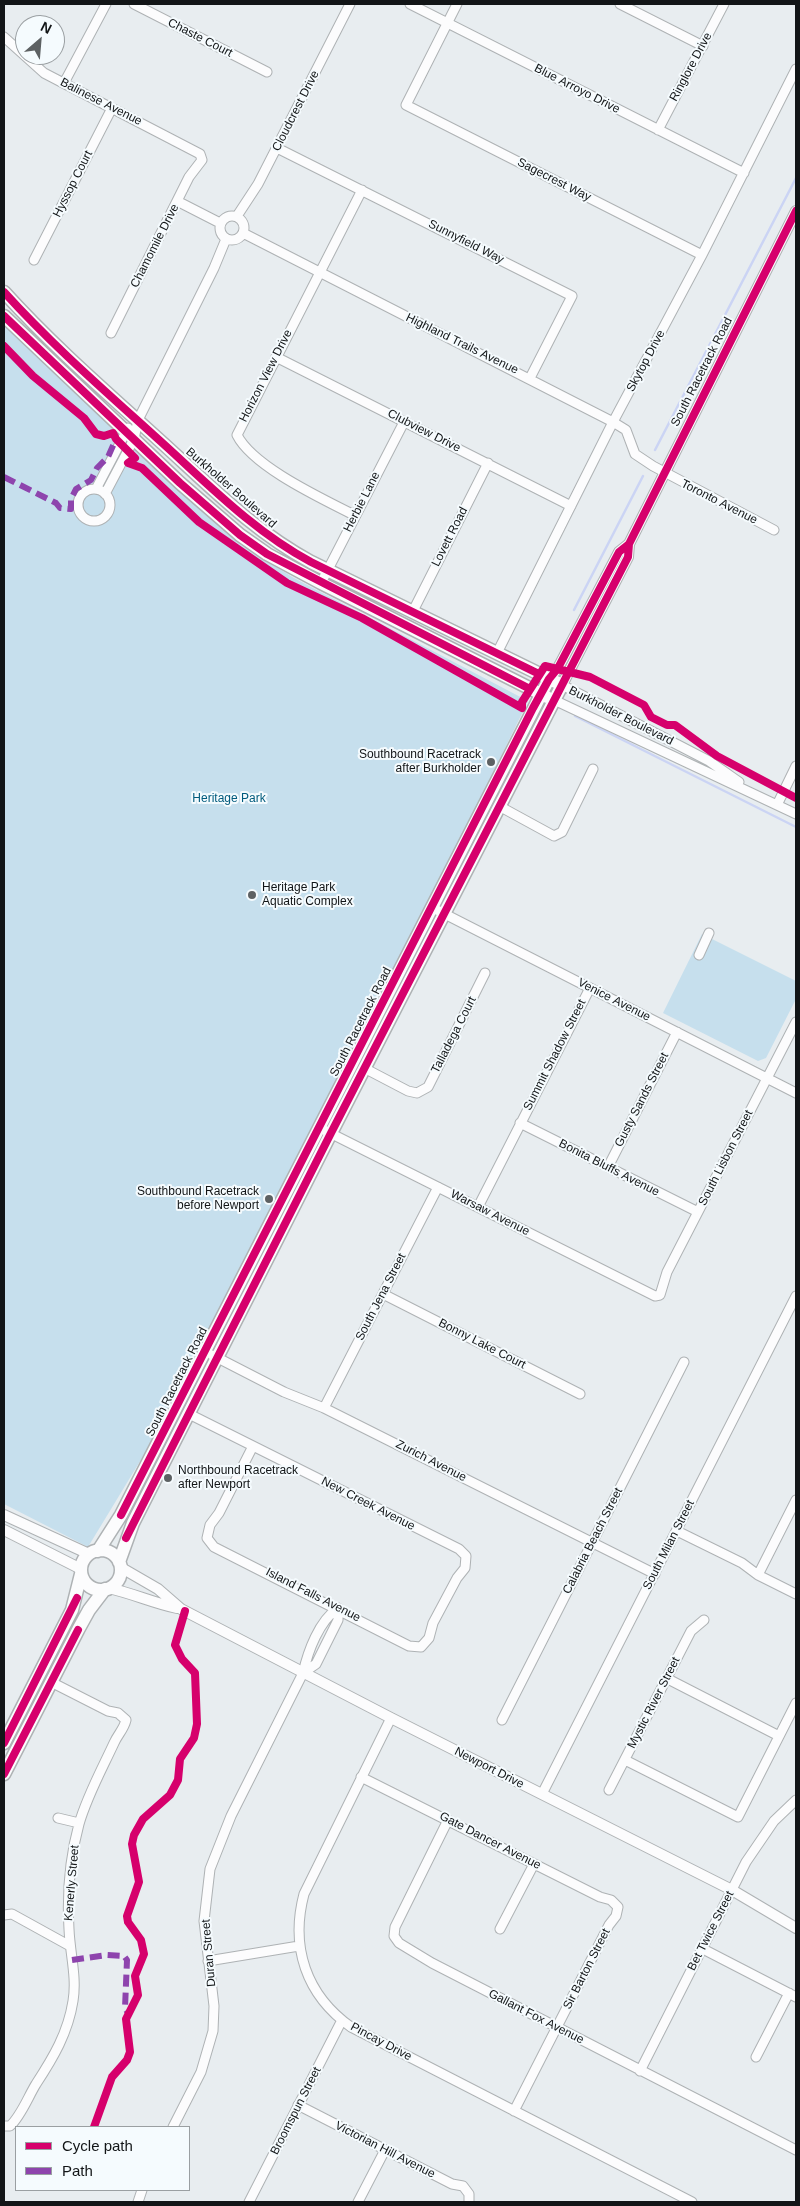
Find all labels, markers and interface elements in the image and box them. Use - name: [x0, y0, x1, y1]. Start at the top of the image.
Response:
- north arrow: [15, 15, 65, 65]
- street label: Chaste Court: [165, 16, 235, 60]
- text: N: [38, 18, 54, 37]
- street label: Ringlore Drive: [667, 30, 715, 104]
- street label: Blue Arroyo Drive: [532, 61, 622, 117]
- street label: Cloudcrest Drive: [269, 68, 323, 154]
- street label: Balinese Avenue: [58, 75, 144, 129]
- street label: Hyssop Court: [50, 148, 96, 220]
- street label: Sagecrest Way: [515, 155, 593, 205]
- street label: Chamomile Drive: [128, 202, 182, 290]
- street label: Sunnyfield Way: [426, 217, 506, 267]
- street label: Highland Trails Avenue: [403, 310, 521, 378]
- street label: South Racetrack Road: [668, 315, 736, 429]
- street label: Horizon View Drive: [236, 327, 296, 425]
- street label: Skytop Drive: [624, 328, 668, 394]
- street label: Clubview Drive: [385, 406, 463, 456]
- street label: Burkholder Boulevard: [183, 445, 279, 531]
- street label: Herbie Lane: [341, 470, 383, 534]
- street label: Toronto Avenue: [678, 477, 760, 527]
- street label: Lovett Road: [429, 505, 471, 569]
- street label: Burkholder Boulevard: [566, 683, 676, 749]
- place label: Southbound Racetrack after Burkholder: [359, 748, 481, 776]
- marker: Southbound Racetrack after Burkholder: [485, 756, 497, 768]
- park label: Heritage Park: [192, 792, 266, 806]
- place label: Heritage Park Aquatic Complex: [262, 881, 353, 909]
- marker: Heritage Park Aquatic Complex: [246, 889, 258, 901]
- street label: South Racetrack Road: [327, 965, 395, 1079]
- street label: Venice Avenue: [575, 975, 653, 1025]
- street label: Talladega Court: [429, 994, 479, 1076]
- street label: Summit Shadow Street: [521, 997, 589, 1113]
- street label: Gusty Sands Street: [612, 1050, 672, 1150]
- street label: South Lisbon Street: [696, 1108, 756, 1208]
- street label: Bonita Bluffs Avenue: [556, 1136, 662, 1200]
- place label: Southbound Racetrack before Newport: [137, 1185, 259, 1213]
- street label: Warsaw Avenue: [448, 1187, 532, 1239]
- marker: Southbound Racetrack before Newport: [263, 1193, 275, 1205]
- street label: South Jena Street: [353, 1251, 409, 1343]
- street label: Bonny Lake Court: [436, 1316, 528, 1372]
- street label: South Racetrack Road: [143, 1325, 211, 1439]
- street label: Zurich Avenue: [393, 1437, 469, 1485]
- place label: Northbound Racetrack after Newport: [178, 1464, 298, 1492]
- marker: Northbound Racetrack after Newport: [162, 1472, 174, 1484]
- street label: New Creek Avenue: [319, 1474, 417, 1534]
- street label: Calabria Beach Street: [560, 1485, 626, 1597]
- street label: South Milan Street: [640, 1498, 698, 1592]
- street label: Island Falls Avenue: [263, 1565, 363, 1625]
- street label: Mystic River Street: [625, 1655, 683, 1751]
- street label: Newport Drive: [452, 1744, 526, 1792]
- street label: Gate Dancer Avenue: [437, 1809, 543, 1873]
- street label: Kenerly Street: [62, 1844, 82, 1922]
- street label: Bet Twice Street: [685, 1889, 737, 1973]
- street label: Duran Street: [199, 1918, 219, 1988]
- street label: Sir Barton Street: [560, 1926, 614, 2012]
- street label: Gallant Fox Avenue: [486, 1987, 586, 2047]
- street label: Pincay Drive: [348, 2020, 414, 2064]
- street label: Broomspun Street: [268, 2065, 324, 2157]
- street label: Victorian Hill Avenue: [333, 2119, 437, 2181]
- legend: [15, 2126, 190, 2191]
- text: Cycle path: [62, 2137, 133, 2154]
- text: Path: [62, 2162, 93, 2179]

